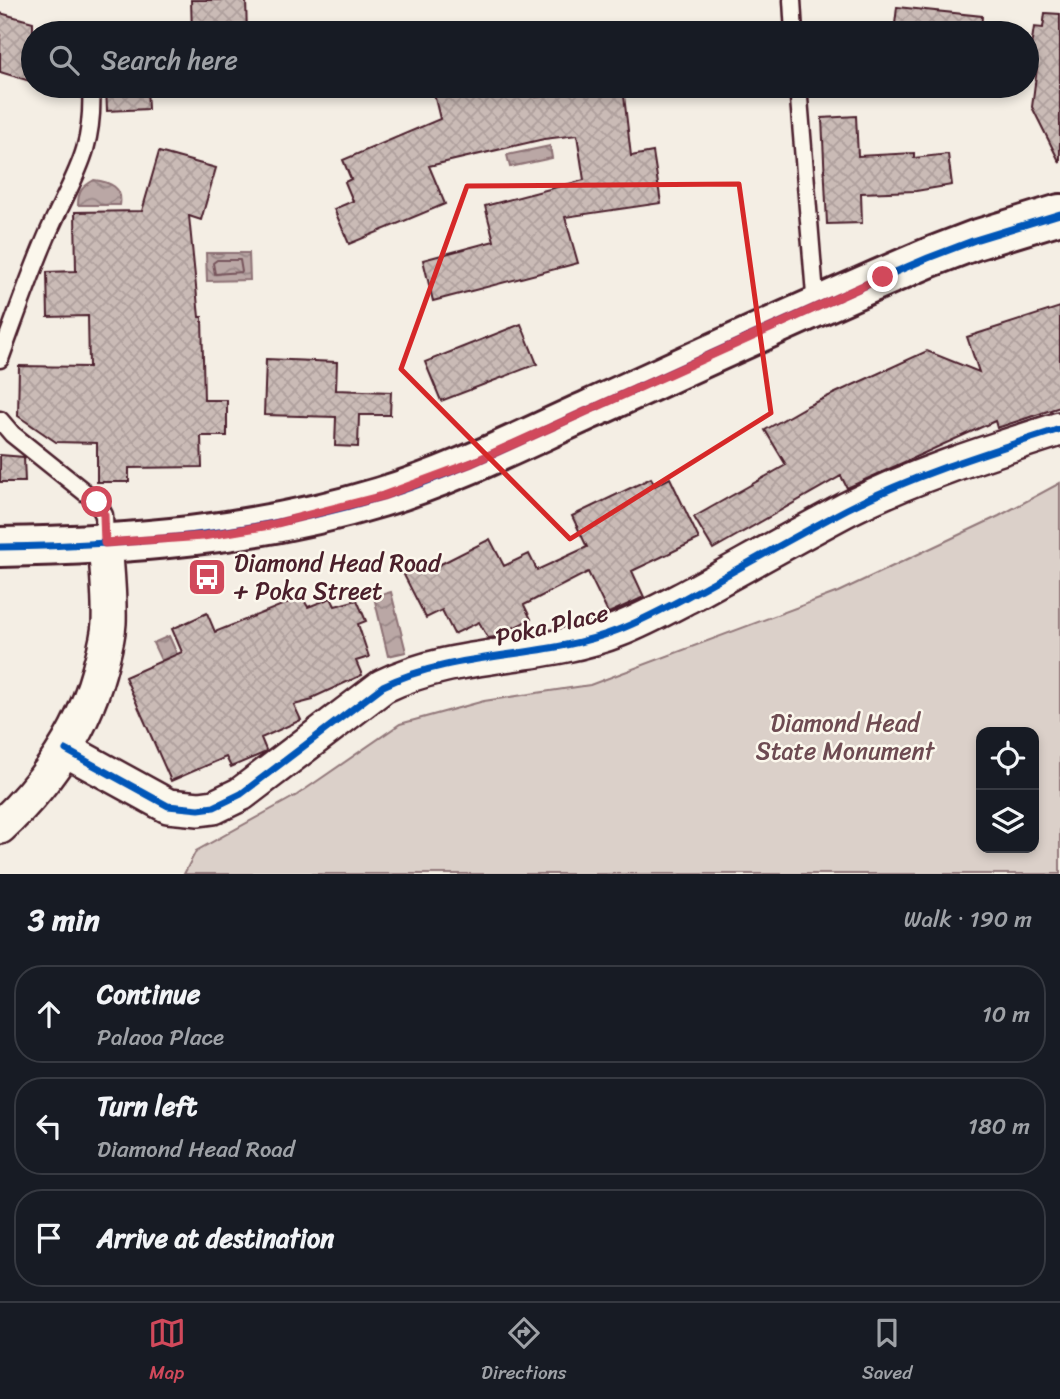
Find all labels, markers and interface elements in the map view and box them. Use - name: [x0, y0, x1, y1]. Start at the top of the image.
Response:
- search box: [21, 21, 1039, 98]
- text: Search here: [101, 37, 238, 83]
- icon: search: [45, 41, 83, 79]
- route end: [867, 261, 898, 292]
- route start: [81, 486, 112, 517]
- place label: Diamond Head Road + Poka Street: [233, 542, 442, 612]
- bus stop icon: Diamond Head Road + Poka Street: [186, 556, 228, 598]
- street label: Poka Place: [491, 592, 613, 658]
- park label: Diamond Head State Monument: [756, 702, 935, 772]
- map controls: [976, 727, 1039, 853]
- button: locate: [976, 727, 1039, 790]
- button: layers: [976, 790, 1039, 853]
- text: 3 min: [28, 893, 100, 947]
- text: Walk · 190 m: [904, 899, 1032, 940]
- text: Continue: [97, 971, 200, 1017]
- text: 10 m: [982, 994, 1030, 1035]
- icon: ahead: [30, 995, 68, 1033]
- text: Palaoa Place: [97, 1017, 224, 1058]
- text: Turn left: [97, 1083, 197, 1129]
- text: 180 m: [968, 1106, 1030, 1147]
- icon: left: [30, 1107, 68, 1145]
- text: Diamond Head Road: [97, 1129, 295, 1170]
- text: Arrive at destination: [97, 1215, 334, 1261]
- icon: arrive: [30, 1219, 68, 1257]
- tab: Map: [148, 1314, 186, 1389]
- tab: Directions: [481, 1314, 567, 1389]
- tab: Saved: [862, 1314, 912, 1389]

